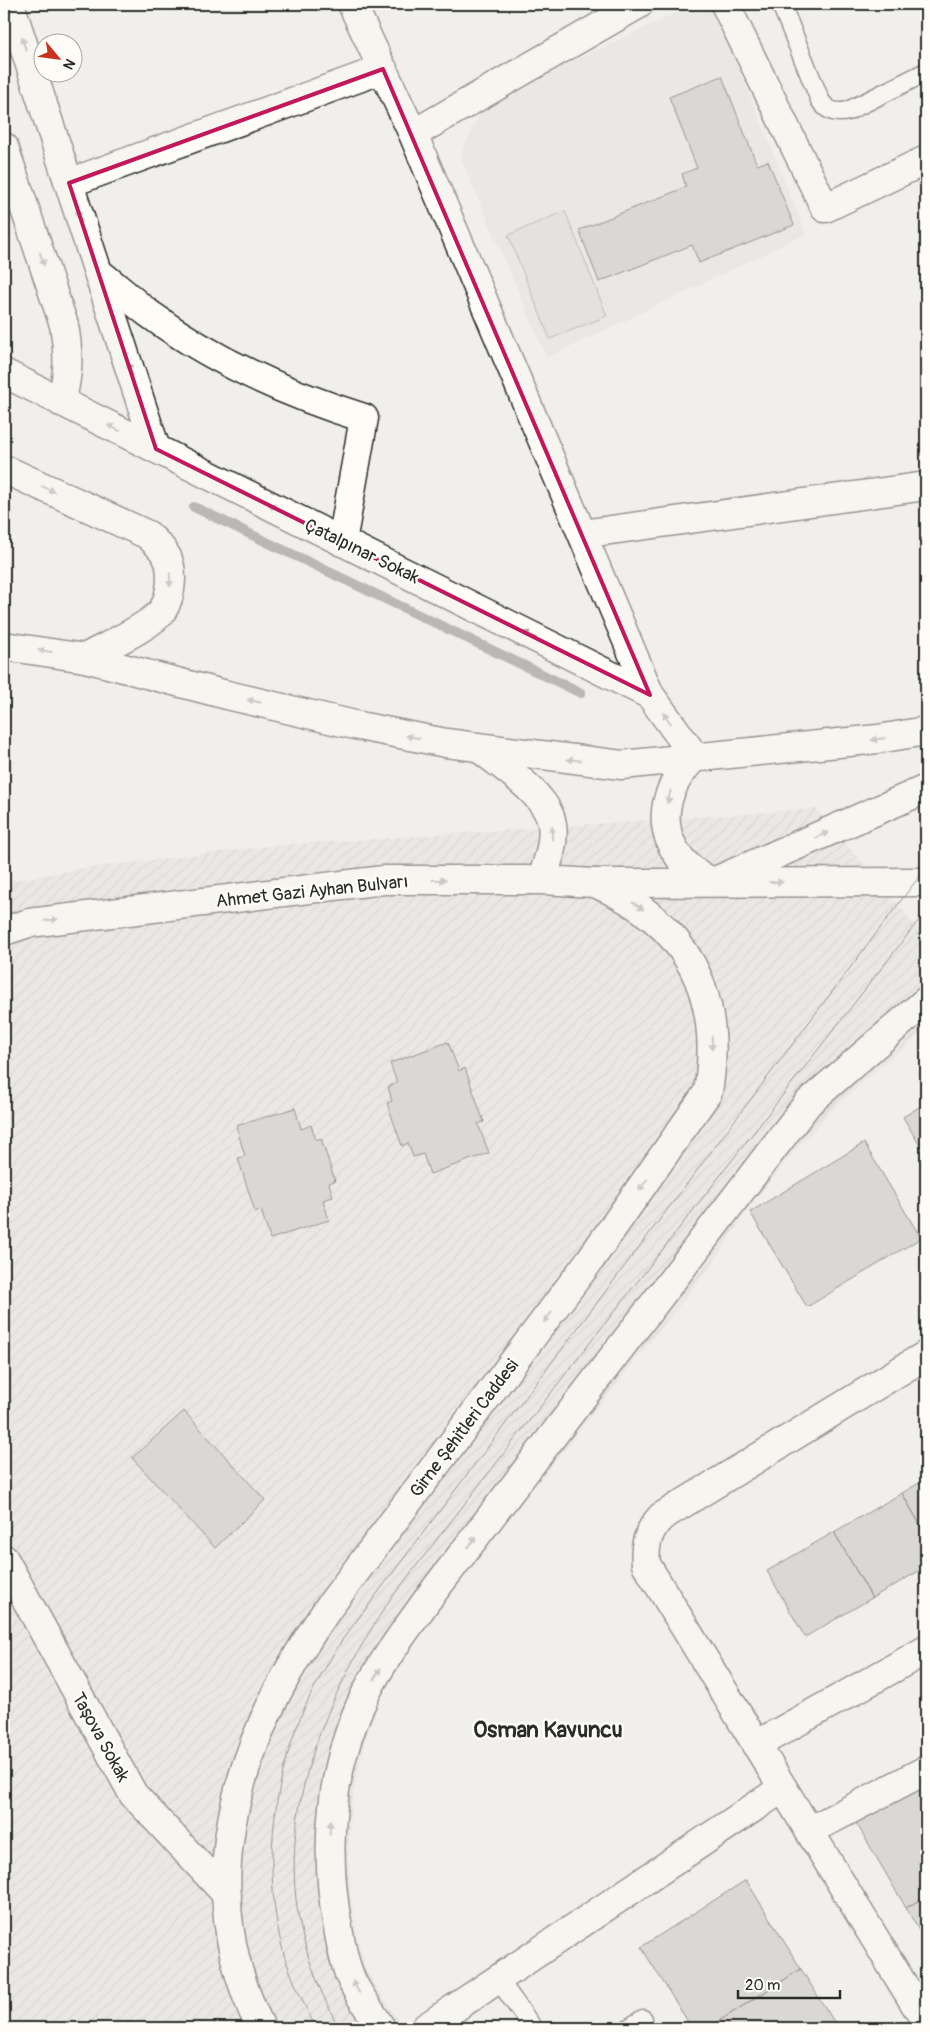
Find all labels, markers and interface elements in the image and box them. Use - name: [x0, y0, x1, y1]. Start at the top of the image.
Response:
- north arrow: [32, 32, 82, 82]
- one-way arrow: [19, 36, 27, 51]
- text: N: [59, 56, 79, 72]
- one-way arrow: [75, 207, 83, 222]
- one-way arrow: [38, 252, 46, 267]
- one-way arrow: [125, 362, 133, 377]
- one-way arrow: [107, 424, 121, 432]
- one-way arrow: [41, 486, 55, 494]
- one-way arrow: [268, 504, 282, 512]
- street label: Çatalpınar Sokak: [301, 514, 423, 589]
- one-way arrow: [166, 572, 174, 588]
- one-way arrow: [523, 631, 537, 639]
- one-way arrow: [37, 647, 53, 655]
- one-way arrow: [247, 697, 262, 705]
- one-way arrow: [662, 711, 672, 725]
- one-way arrow: [404, 732, 420, 740]
- one-way arrow: [870, 735, 886, 743]
- one-way arrow: [565, 756, 581, 764]
- one-way arrow: [665, 789, 673, 805]
- one-way arrow: [548, 825, 556, 841]
- one-way arrow: [815, 831, 829, 839]
- street label: Ahmet Gazi Ayhan Bulvarı: [215, 870, 409, 913]
- one-way arrow: [431, 876, 447, 884]
- one-way arrow: [768, 878, 784, 886]
- one-way arrow: [631, 901, 644, 911]
- one-way arrow: [43, 916, 59, 924]
- one-way arrow: [708, 1035, 716, 1051]
- one-way arrow: [638, 1178, 648, 1192]
- one-way arrow: [543, 1310, 553, 1324]
- street label: Girne Şehitleri Caddesi: [405, 1355, 524, 1502]
- one-way arrow: [466, 1536, 477, 1549]
- one-way arrow: [373, 1667, 382, 1680]
- street label: Taşova Sokak: [67, 1688, 135, 1787]
- district label: Osman Kavuncu: [473, 1716, 623, 1744]
- one-way arrow: [327, 1819, 335, 1835]
- scale bar: [738, 1967, 840, 1999]
- text: 20 m: [745, 1976, 780, 1995]
- one-way arrow: [352, 1979, 360, 1994]

